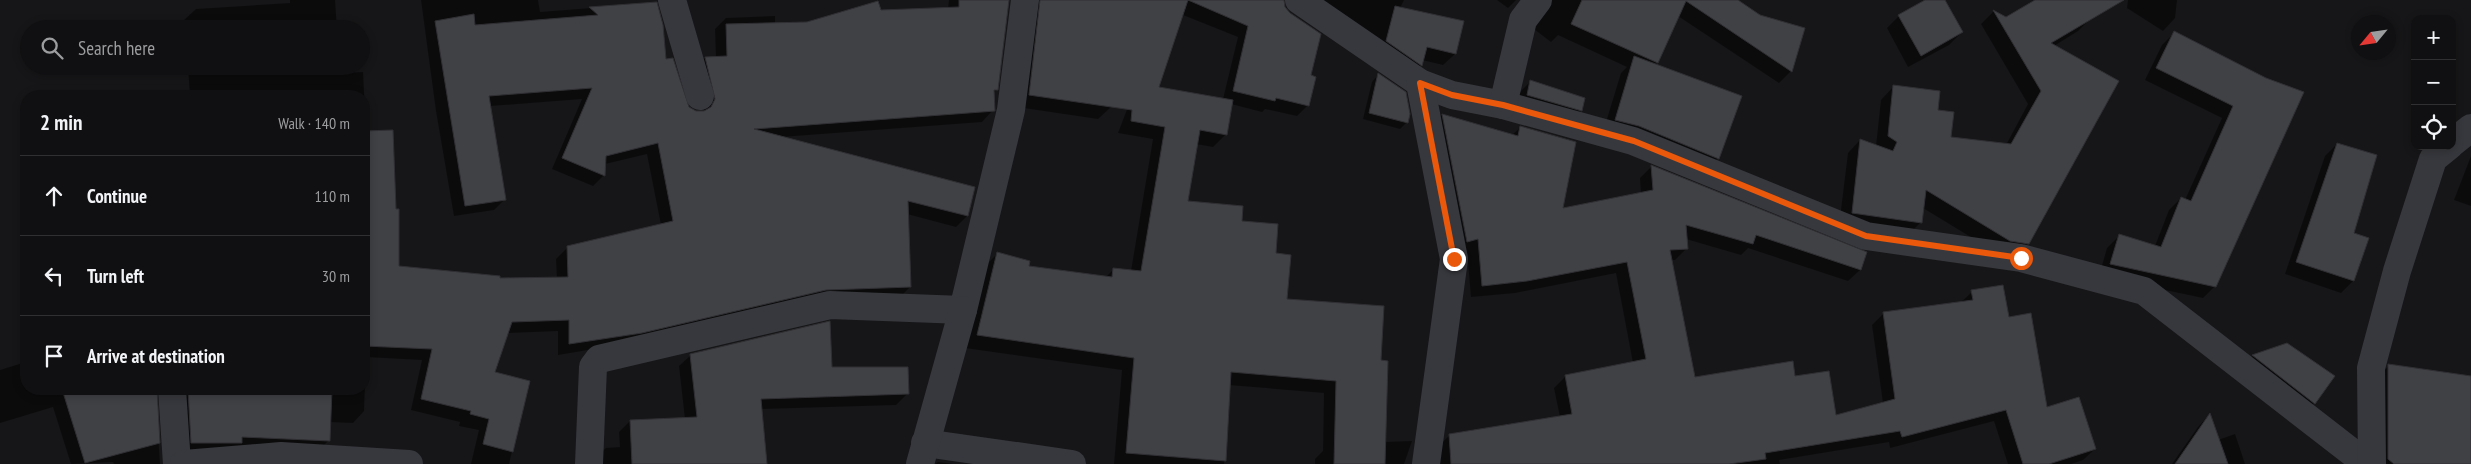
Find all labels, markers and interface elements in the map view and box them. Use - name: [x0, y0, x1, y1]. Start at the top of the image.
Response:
- north arrow: [2351, 15, 2396, 60]
- map controls: [2411, 15, 2456, 150]
- button: +: [2411, 15, 2456, 60]
- search box: [20, 20, 370, 75]
- icon: search: [38, 34, 66, 62]
- text: Search here: [78, 36, 155, 60]
- button: −: [2411, 60, 2456, 105]
- button: locate: [2411, 105, 2456, 150]
- text: 2 min: [40, 109, 82, 136]
- text: Walk · 140 m: [278, 113, 350, 133]
- icon: ahead: [40, 182, 68, 210]
- text: Continue: [87, 184, 147, 208]
- text: 110 m: [315, 186, 350, 206]
- route start: [2010, 247, 2033, 270]
- route end: [1443, 248, 1466, 271]
- icon: left: [40, 262, 68, 290]
- text: Turn left: [87, 264, 144, 288]
- text: 30 m: [322, 266, 350, 286]
- icon: arrive: [40, 342, 68, 370]
- text: Arrive at destination: [87, 344, 225, 368]

